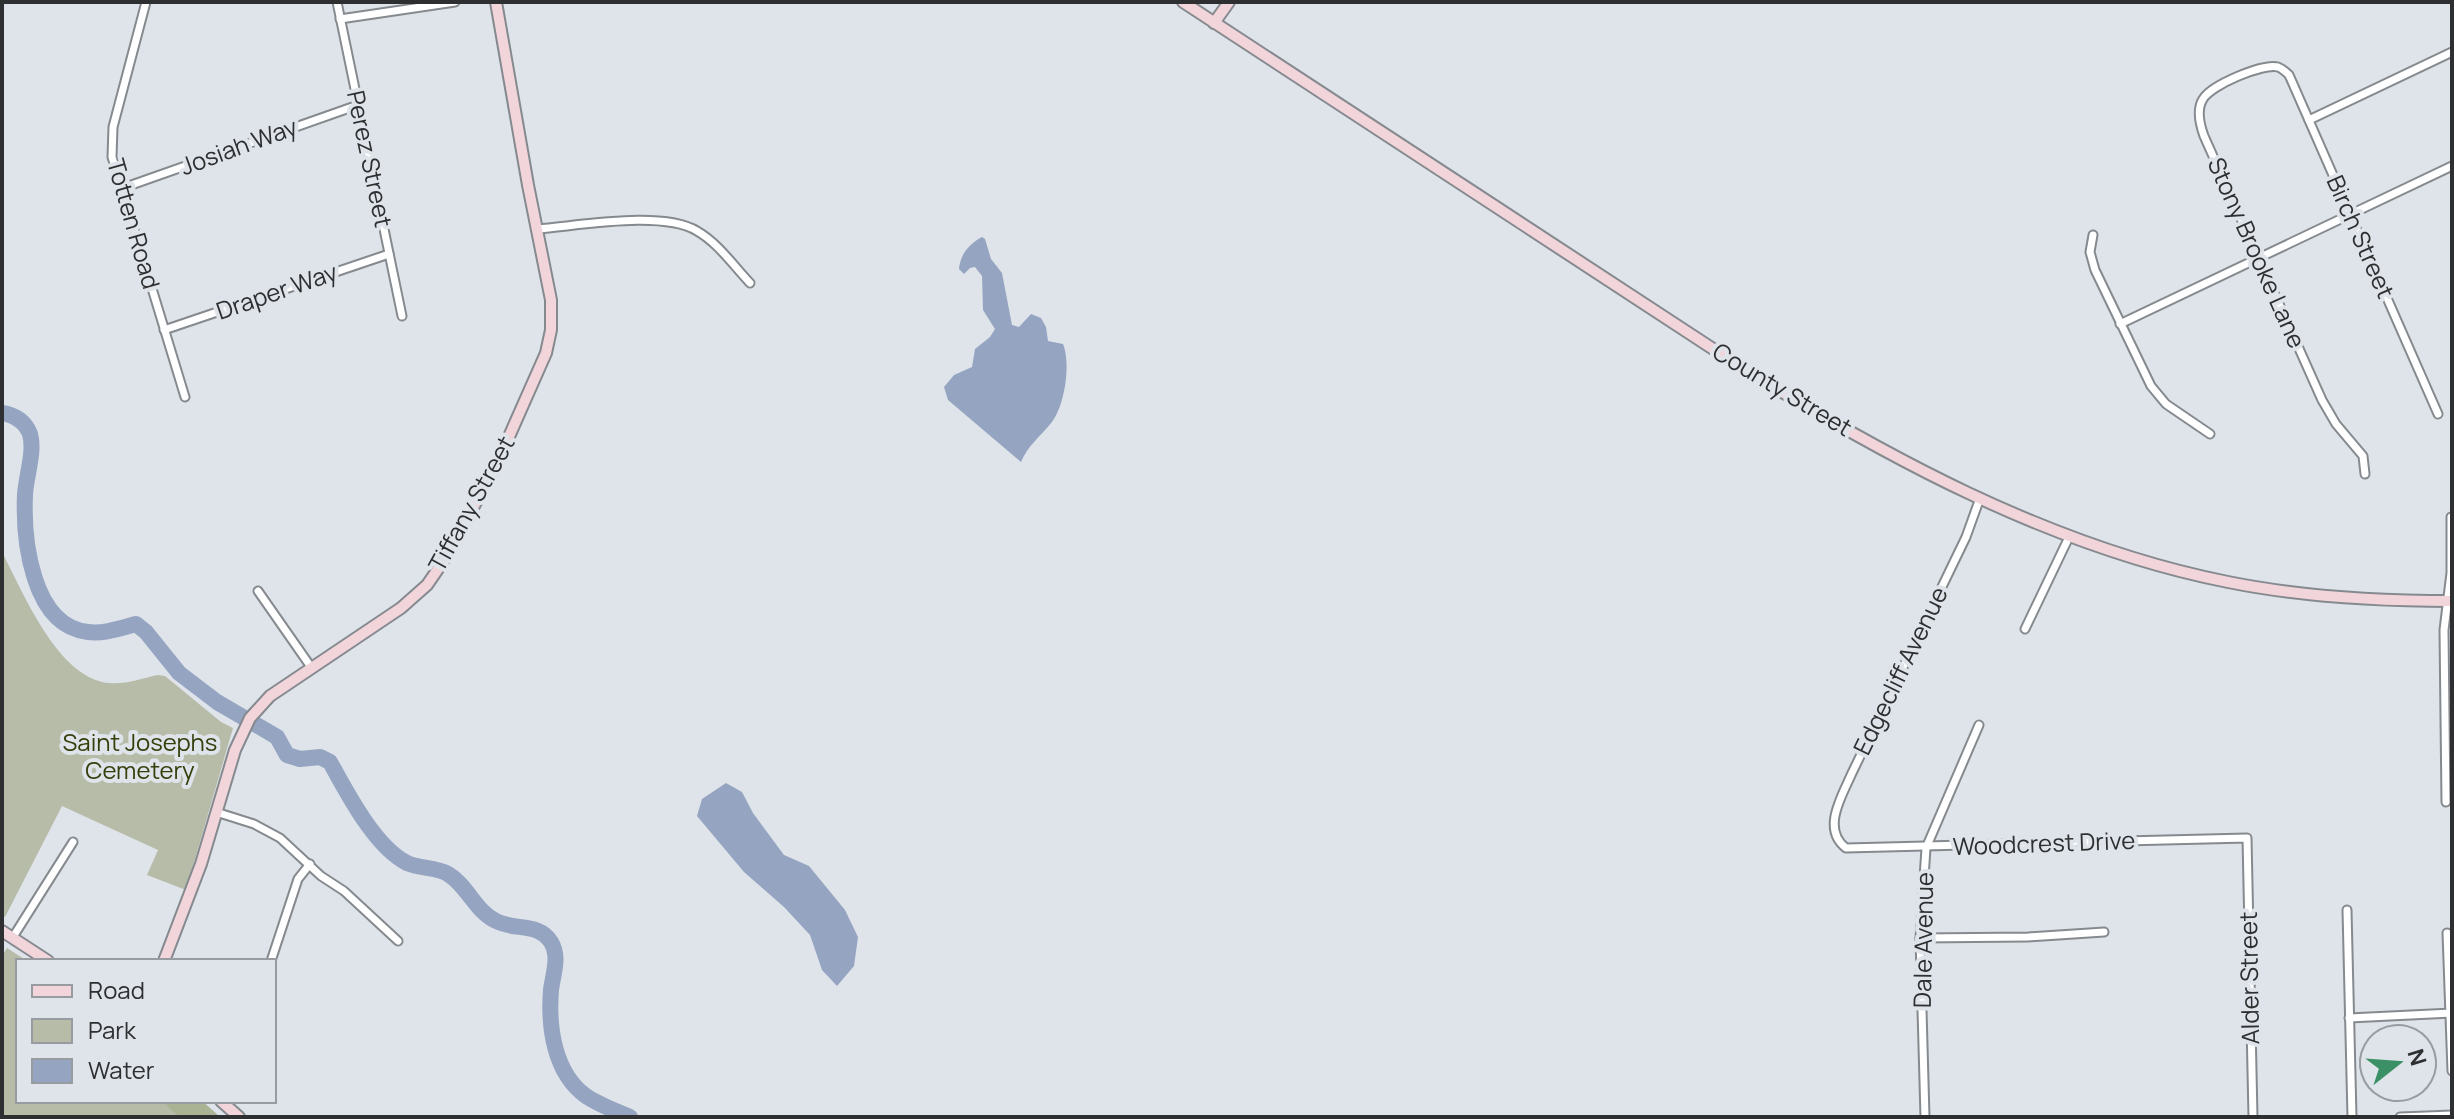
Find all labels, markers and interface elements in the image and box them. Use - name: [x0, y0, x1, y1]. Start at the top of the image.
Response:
- street label: Perez Street: [340, 87, 401, 230]
- street label: Josiah Way: [175, 109, 302, 182]
- street label: Stony Brooke Lane: [2201, 152, 2314, 353]
- street label: Totten Road: [100, 155, 169, 293]
- street label: Birch Street: [2320, 170, 2403, 303]
- street label: Draper Way: [212, 254, 342, 327]
- street label: County Street: [1707, 334, 1859, 443]
- street label: Tiffany Street: [420, 429, 522, 577]
- street label: Edgecliff Avenue: [1845, 581, 1955, 760]
- park label: Saint Josephs Cemetery: [63, 725, 217, 786]
- street label: Woodcrest Drive: [1952, 823, 2136, 862]
- street label: Dale Avenue: [1905, 872, 1940, 1008]
- street label: Alder Street: [2231, 911, 2266, 1045]
- legend: [16, 959, 276, 1103]
- text: Road: [88, 973, 145, 1006]
- text: Park: [88, 1013, 137, 1046]
- north arrow: [2358, 1023, 2438, 1103]
- text: N: [2400, 1045, 2434, 1069]
- text: Water: [88, 1053, 155, 1086]

